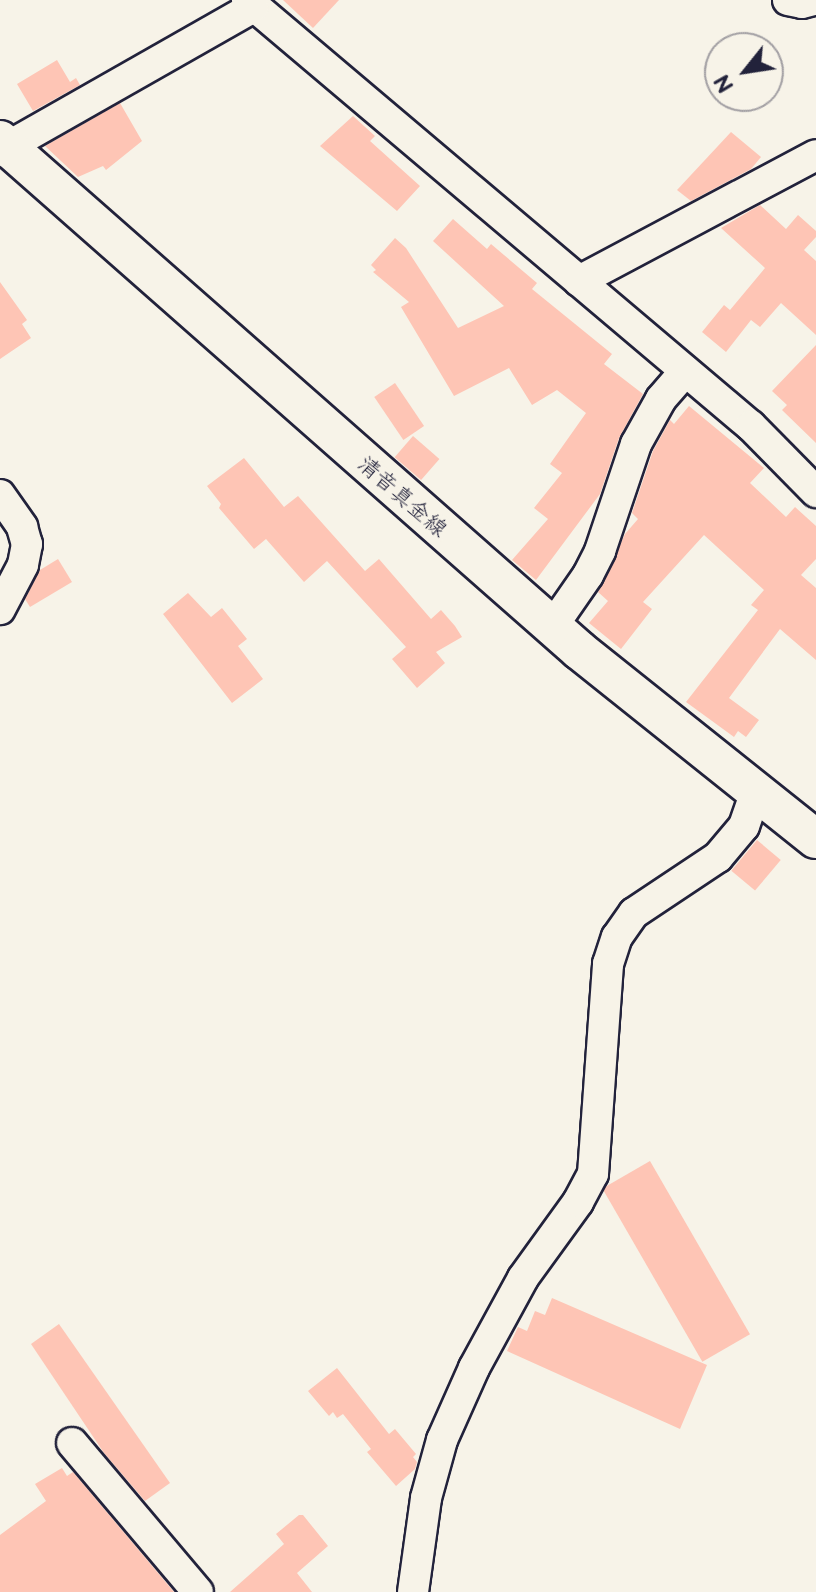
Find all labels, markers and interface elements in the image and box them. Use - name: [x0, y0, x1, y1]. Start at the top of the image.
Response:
- north arrow: [704, 32, 784, 112]
- text: N: [709, 69, 740, 97]
- street label: 清音真金線: [352, 451, 452, 543]

